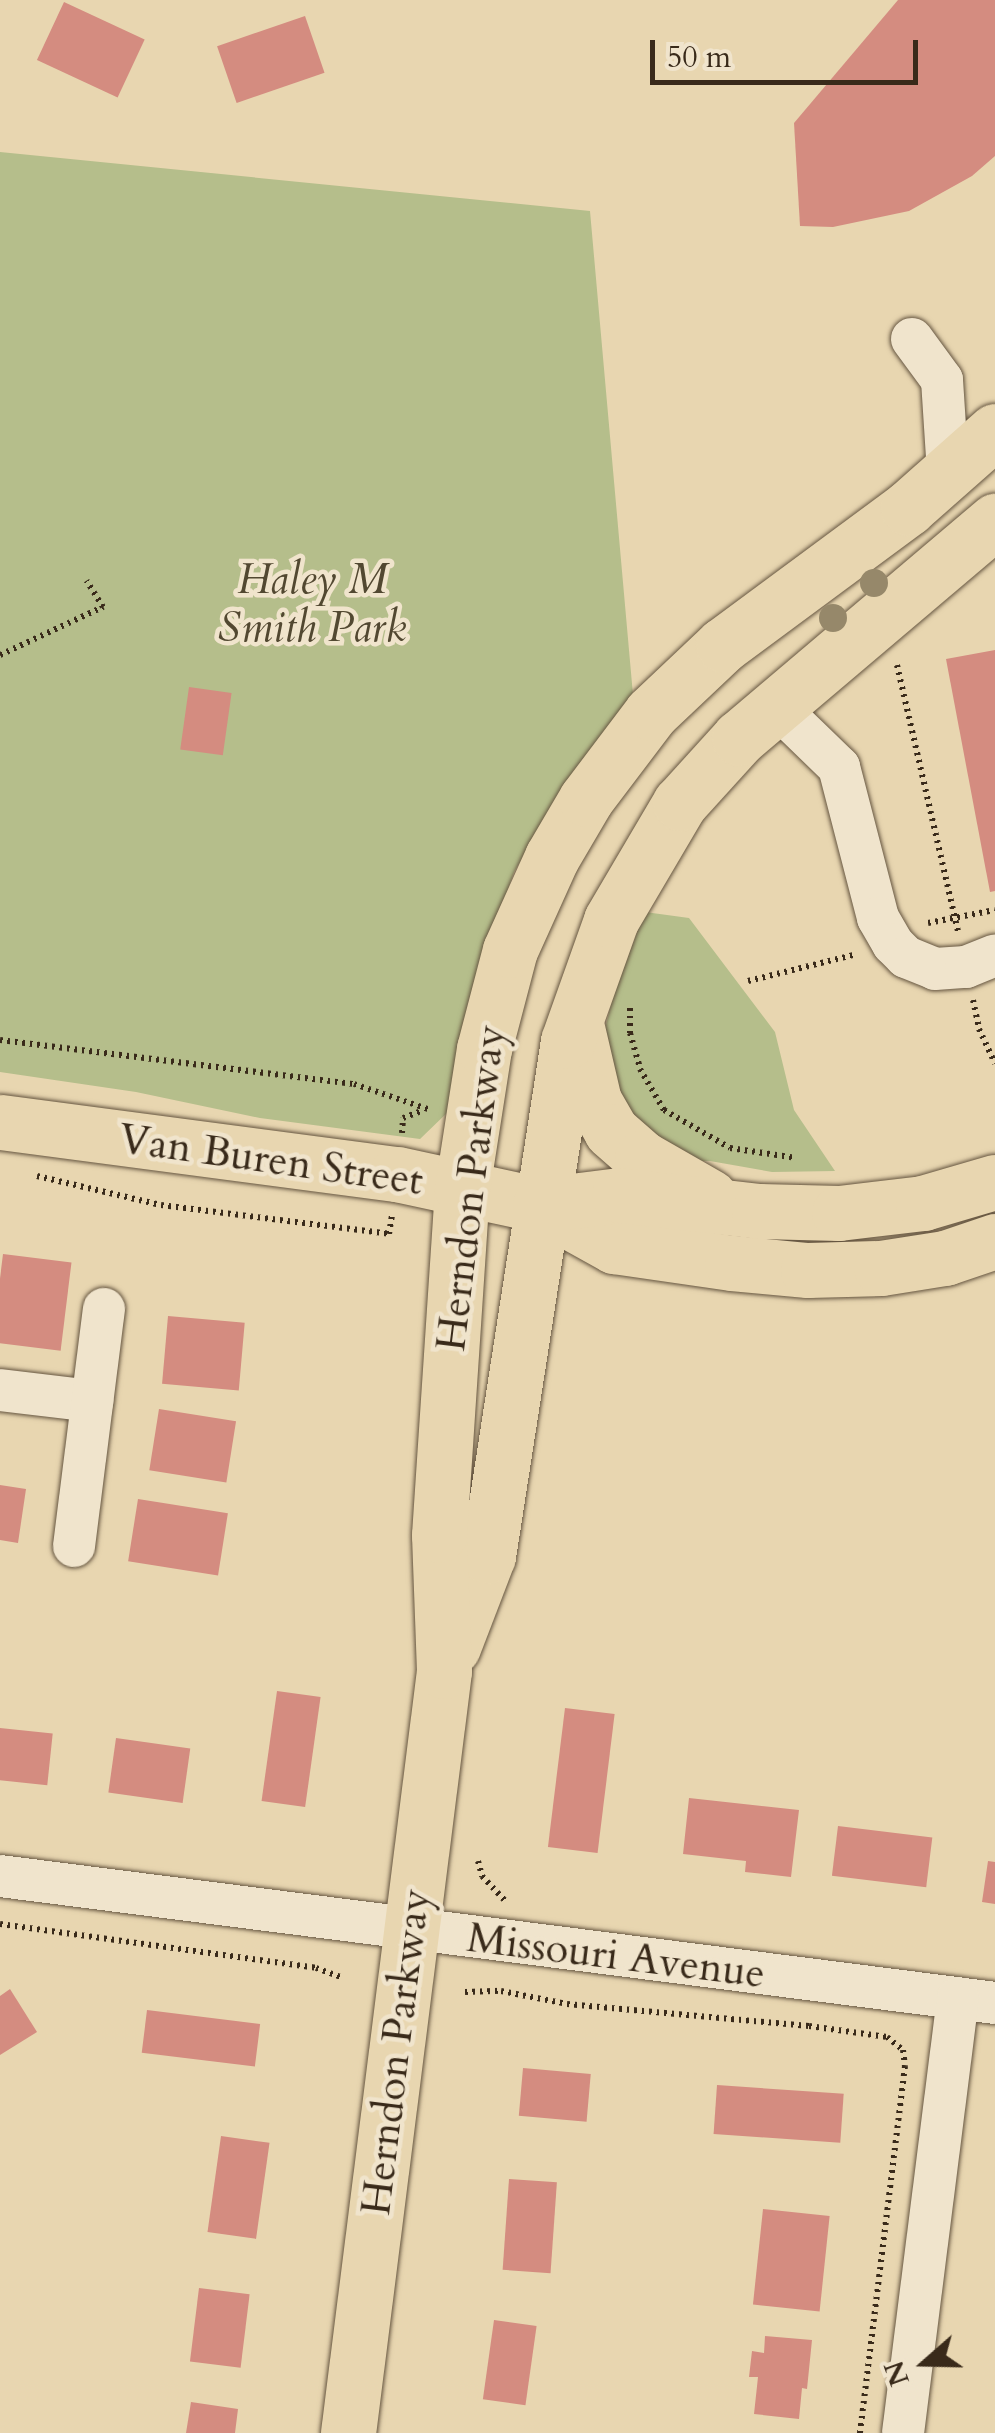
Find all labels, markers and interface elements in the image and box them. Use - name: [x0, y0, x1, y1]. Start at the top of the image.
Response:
- scale bar: [655, 20, 922, 82]
- text: 50 m: [667, 37, 731, 78]
- park label: Haley M Smith Park: [218, 555, 406, 654]
- street label: Herndon Parkway: [426, 1022, 516, 1354]
- street label: Van Buren Street: [116, 1114, 426, 1206]
- street label: Herndon Parkway: [351, 1886, 441, 2218]
- street label: Missouri Avenue: [464, 1913, 768, 1999]
- north arrow: [875, 2313, 975, 2413]
- text: N: [875, 2355, 919, 2391]

